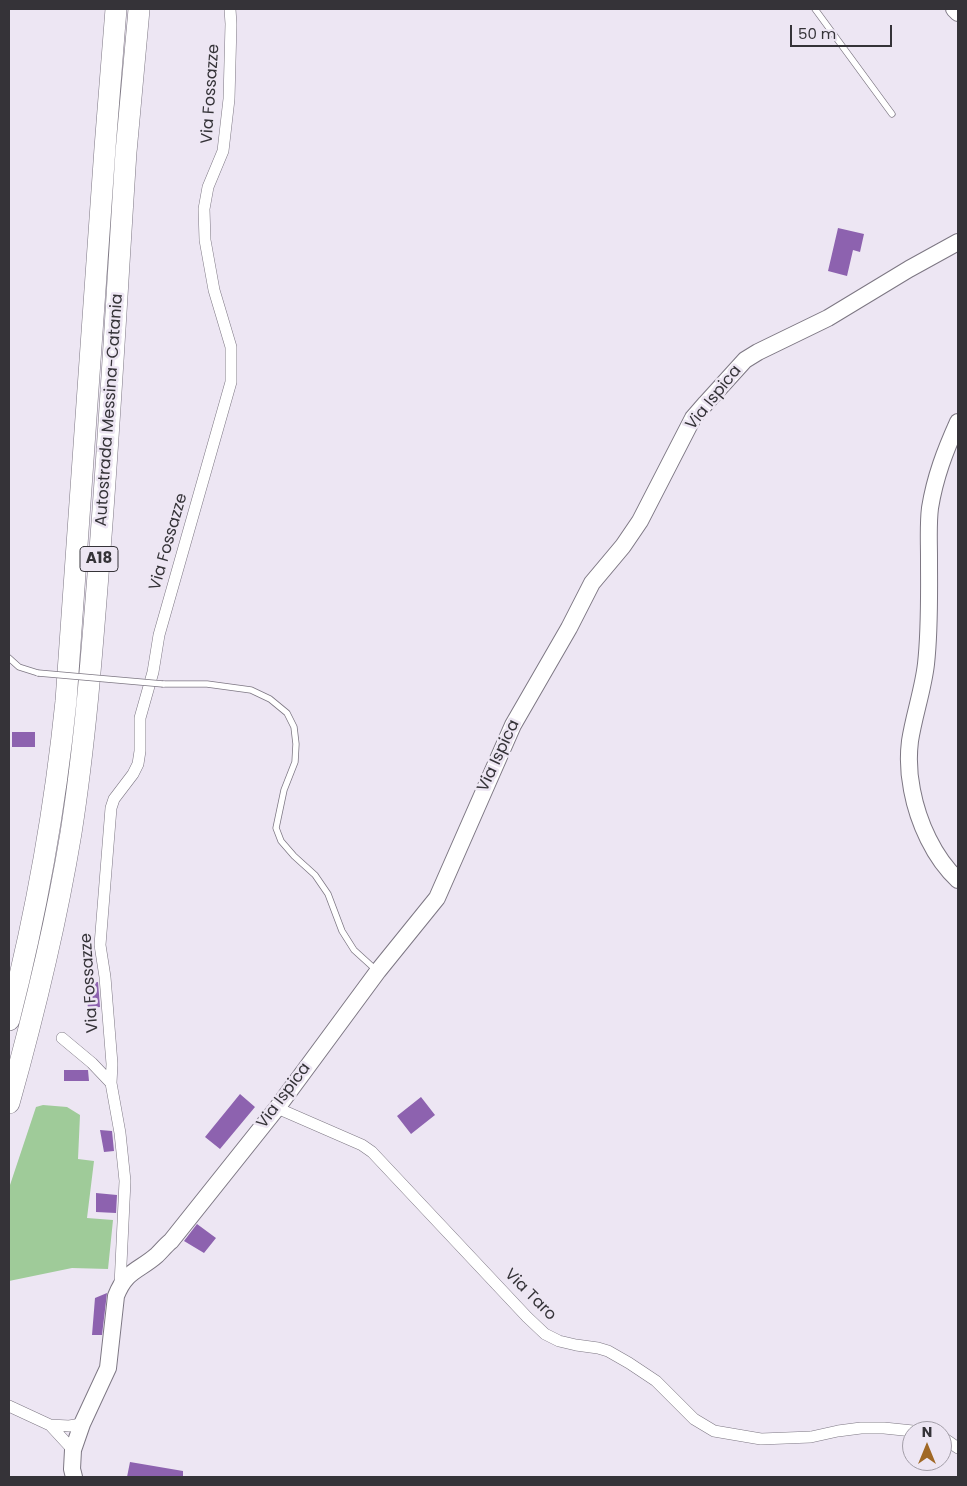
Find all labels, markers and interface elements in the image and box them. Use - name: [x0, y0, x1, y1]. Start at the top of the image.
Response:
- scale bar: [792, 15, 894, 47]
- text: 50 m: [798, 23, 836, 44]
- street label: Via Fossazze: [198, 43, 224, 145]
- street label: Autostrada Messina-Catania: [92, 293, 128, 527]
- street label: Via Ispica: [682, 362, 746, 434]
- street label: Via Fossazze: [146, 491, 192, 593]
- road number: A18: [80, 546, 118, 572]
- street label: Via Ispica: [474, 717, 524, 795]
- street label: Via Fossazze: [77, 932, 103, 1034]
- street label: Via Ispica: [253, 1059, 315, 1133]
- street label: Via Taro: [500, 1265, 560, 1325]
- north arrow: [902, 1421, 952, 1471]
- text: N: [922, 1422, 932, 1442]

